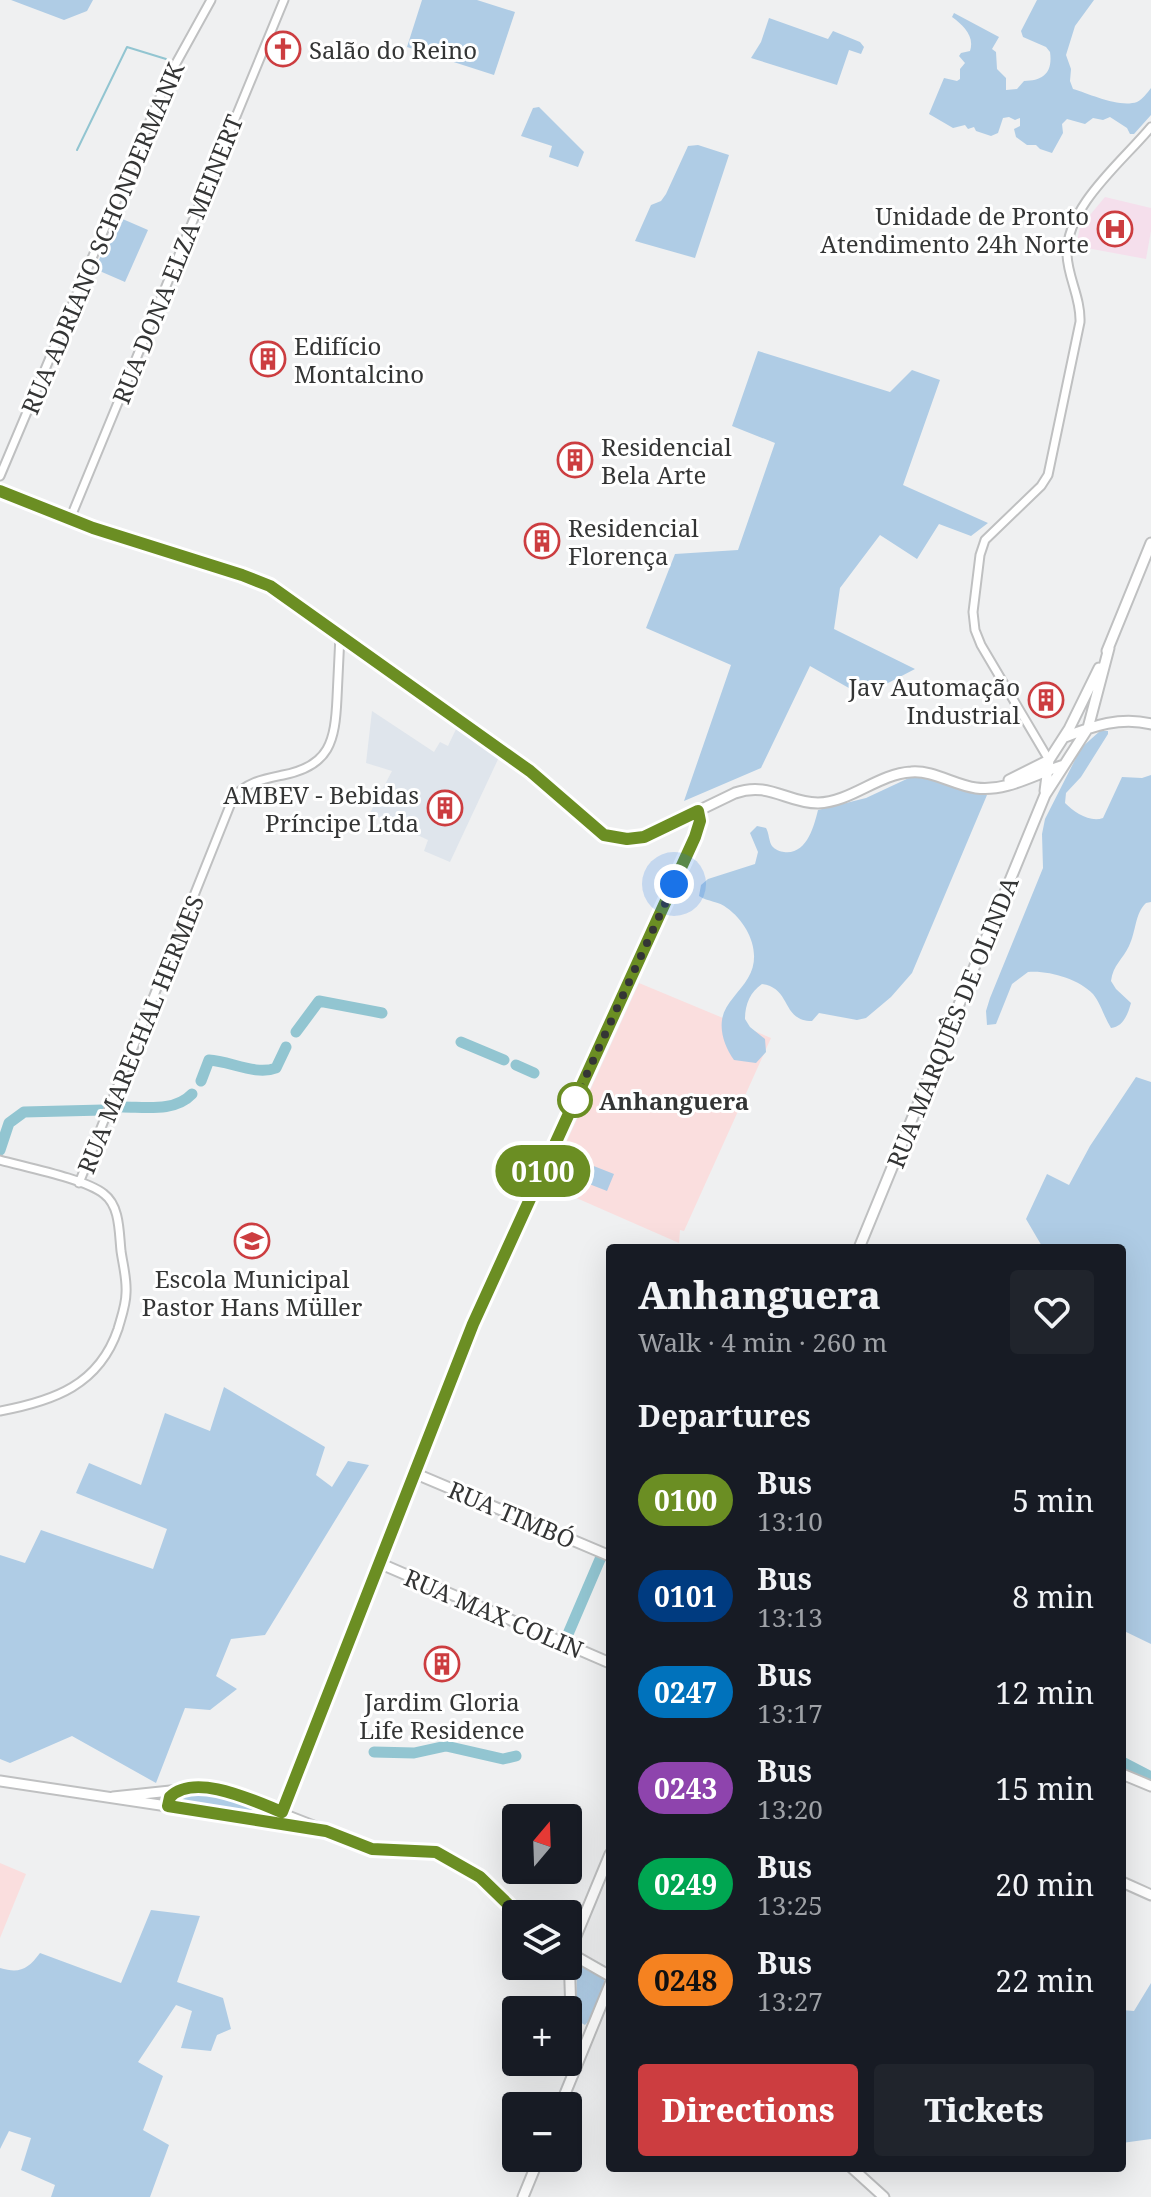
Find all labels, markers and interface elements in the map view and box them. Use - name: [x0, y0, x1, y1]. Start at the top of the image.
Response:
- church icon: Salão do Reino: [264, 30, 302, 68]
- place label: Salão do Reino: [309, 33, 477, 66]
- street label: RUA ADRIANO SCHONDERMANK: [13, 56, 192, 419]
- street label: RUA DONA ELZA MEINERT: [104, 109, 250, 408]
- place label: Unidade de Pronto Atendimento 24h Norte: [820, 199, 1089, 260]
- hospital icon: Unidade de Pronto Atendimento 24h Norte: [1096, 210, 1134, 248]
- place label: Edifício Montalcino: [294, 329, 424, 390]
- building icon: Edifício Montalcino: [249, 340, 287, 378]
- place label: Residencial Bela Arte: [601, 430, 732, 491]
- building icon: Residencial Bela Arte: [556, 441, 594, 479]
- place label: Residencial Florença: [568, 511, 699, 572]
- building icon: Residencial Florença: [523, 522, 561, 560]
- place label: Jav Automação Industrial: [847, 670, 1021, 731]
- building icon: Jav Automação Industrial: [1027, 681, 1065, 719]
- place label: AMBEV - Bebidas Príncipe Ltda: [223, 778, 419, 839]
- building icon: AMBEV - Bebidas Príncipe Ltda: [426, 789, 464, 827]
- your location: [654, 864, 694, 904]
- street label: RUA MARQUÊS DE OLINDA: [878, 871, 1026, 1173]
- street label: RUA MARECHAL HERMES: [69, 890, 211, 1178]
- marker: Anhanguera: [558, 1083, 592, 1117]
- place label: Anhanguera: [599, 1084, 749, 1117]
- line badge: 0100: [487, 1145, 599, 1197]
- text: 0100: [511, 1152, 575, 1190]
- school or university icon: Escola Municipal Pastor Hans Müller: [233, 1222, 271, 1260]
- place label: Escola Municipal Pastor Hans Müller: [142, 1262, 362, 1323]
- text: Anhanguera: [638, 1268, 881, 1320]
- button: heart: [1010, 1270, 1094, 1354]
- text: Walk · 4 min · 260 m: [638, 1324, 887, 1360]
- text: Departures: [638, 1395, 811, 1436]
- text: Bus: [757, 1462, 812, 1503]
- street label: RUA TIMBÓ: [443, 1472, 581, 1556]
- text: 5 min: [1012, 1480, 1094, 1521]
- text: 0100: [654, 1481, 717, 1519]
- text: 13:10: [757, 1503, 823, 1539]
- text: Bus: [757, 1558, 812, 1599]
- street label: RUA MAX COLIN: [399, 1560, 589, 1666]
- text: 8 min: [1012, 1576, 1094, 1617]
- text: 0101: [654, 1577, 717, 1615]
- text: 13:13: [757, 1599, 823, 1635]
- building icon: Jardim Gloria Life Residence: [423, 1645, 461, 1683]
- text: Bus: [757, 1654, 812, 1695]
- text: 12 min: [995, 1672, 1094, 1713]
- text: 0247: [654, 1673, 717, 1711]
- place label: Jardim Gloria Life Residence: [359, 1685, 525, 1746]
- text: 13:17: [757, 1695, 823, 1731]
- text: Bus: [757, 1750, 812, 1791]
- text: 15 min: [995, 1768, 1094, 1809]
- text: 0243: [654, 1769, 717, 1807]
- text: 13:20: [757, 1791, 823, 1827]
- north arrow: [502, 1804, 582, 1884]
- map controls: [502, 1804, 582, 2172]
- text: Bus: [757, 1846, 812, 1887]
- text: 20 min: [995, 1864, 1094, 1905]
- text: 0249: [654, 1865, 717, 1903]
- text: 13:25: [757, 1887, 823, 1923]
- button: layers: [502, 1900, 582, 1980]
- text: Bus: [757, 1942, 812, 1983]
- text: 22 min: [995, 1960, 1094, 2001]
- text: 0248: [654, 1961, 717, 1999]
- text: 13:27: [757, 1983, 823, 2019]
- button: +: [502, 1996, 582, 2076]
- button: Directions: [638, 2064, 858, 2156]
- button: Tickets: [874, 2064, 1094, 2156]
- button: −: [502, 2092, 582, 2172]

